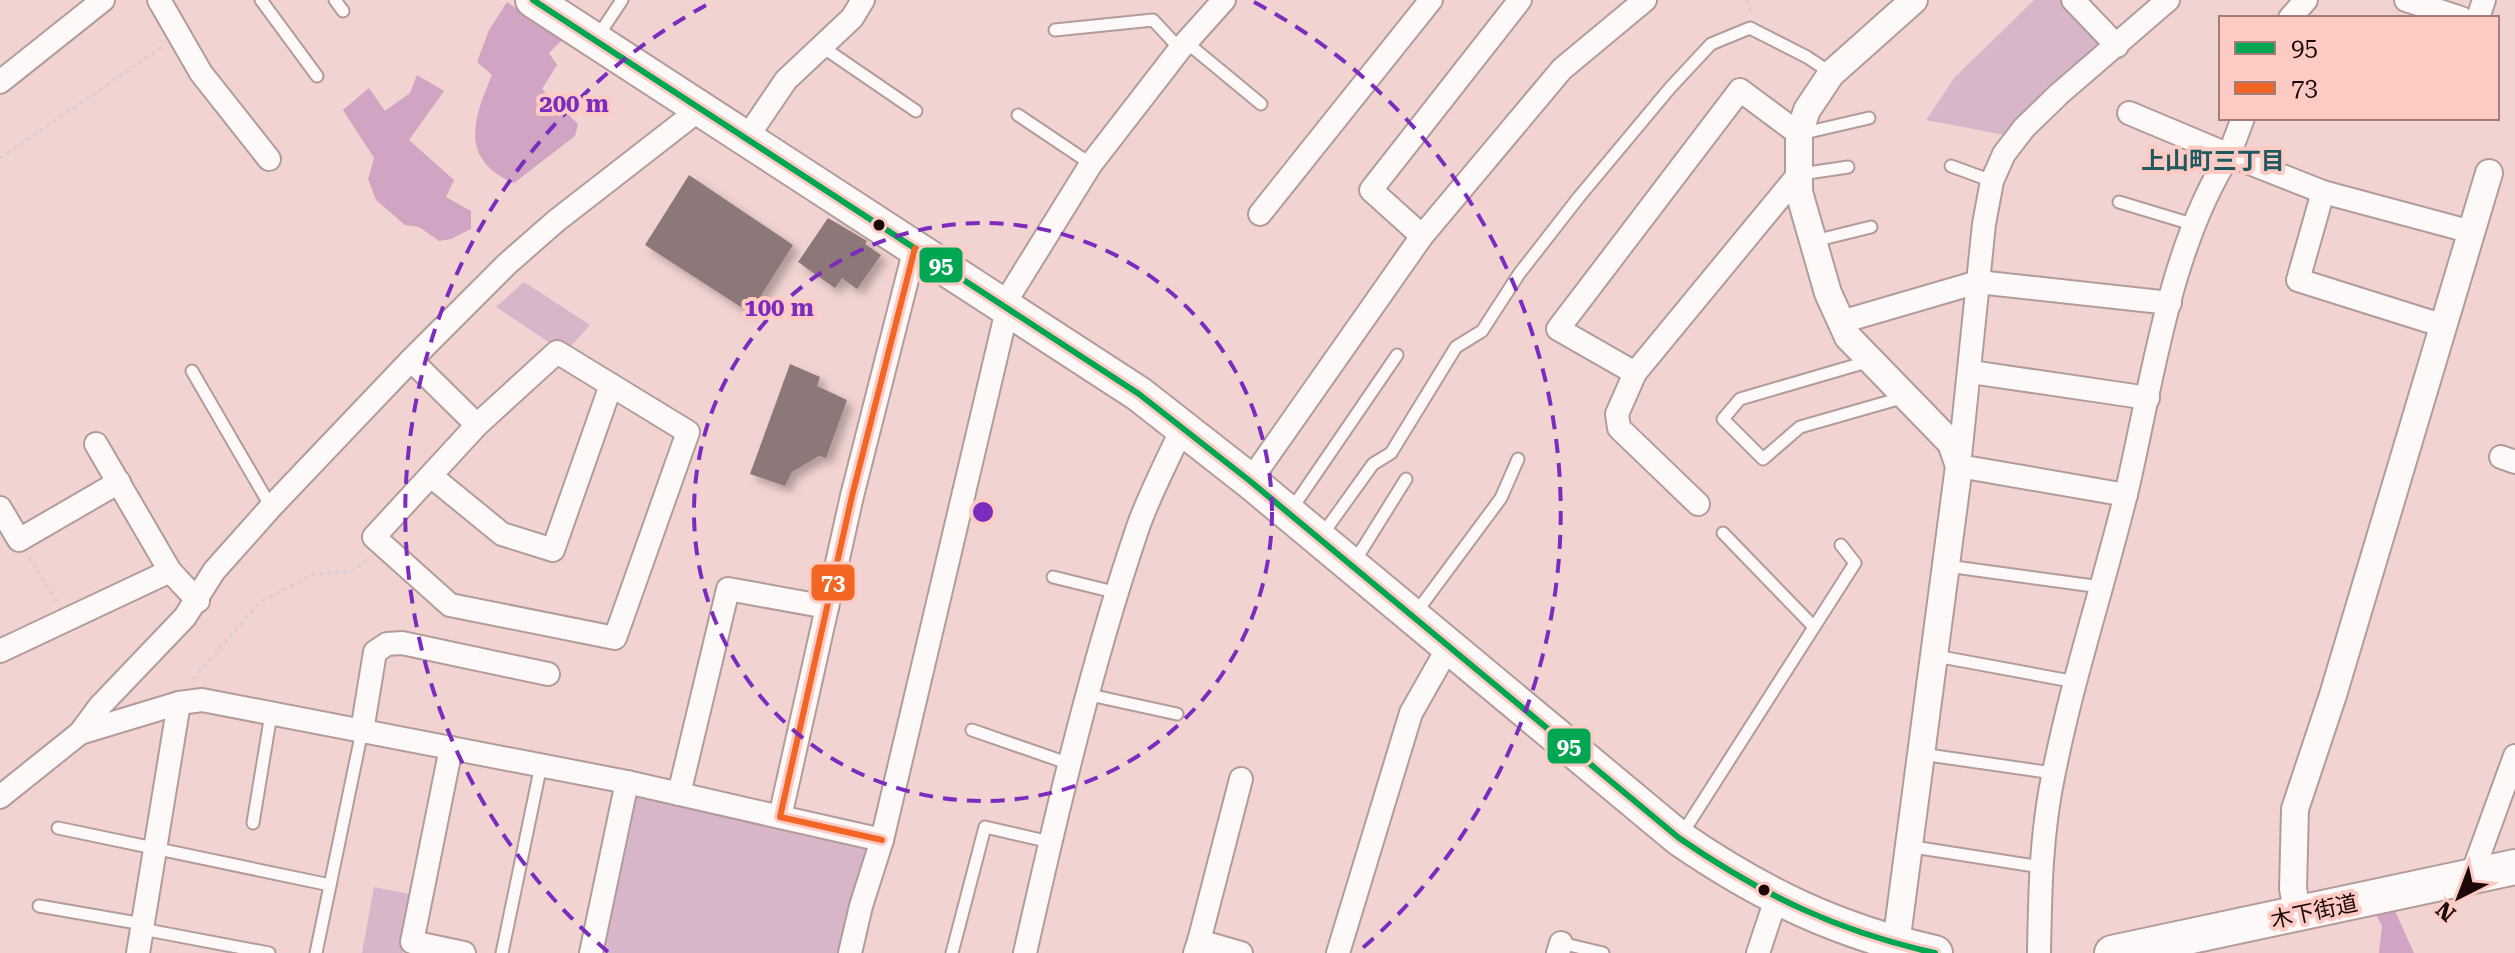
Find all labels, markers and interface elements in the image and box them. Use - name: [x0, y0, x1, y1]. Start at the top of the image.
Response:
- legend: [2219, 16, 2499, 120]
- text: 95: [2291, 34, 2318, 62]
- text: 73: [2291, 74, 2318, 102]
- text: 200 m: [539, 90, 609, 118]
- district label: 上山町三丁目: [2141, 147, 2285, 175]
- unlabelled marker: [871, 217, 887, 233]
- line badge: 95: [918, 246, 964, 284]
- text: 95: [929, 253, 953, 278]
- text: 100 m: [744, 294, 814, 322]
- centre of rings: [969, 498, 997, 526]
- line badge: 73: [810, 563, 856, 602]
- text: 73: [821, 570, 845, 595]
- line badge: 95: [1546, 727, 1592, 765]
- text: 95: [1557, 734, 1581, 759]
- north arrow: [2419, 857, 2499, 937]
- unlabelled marker: [1756, 882, 1772, 898]
- street label: 木下街道: [2268, 890, 2360, 933]
- text: N: [2431, 896, 2461, 926]

